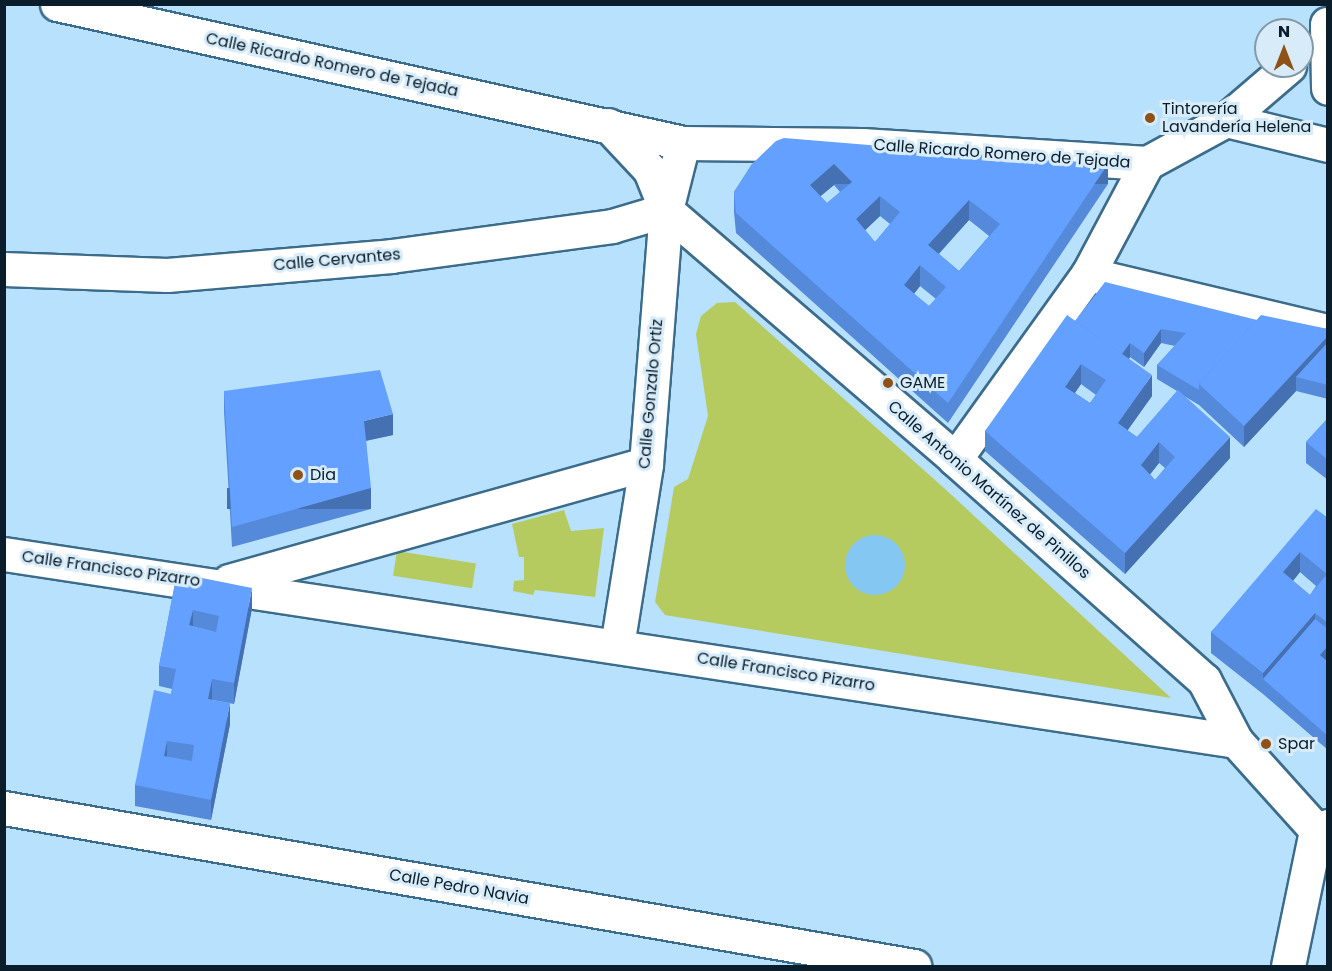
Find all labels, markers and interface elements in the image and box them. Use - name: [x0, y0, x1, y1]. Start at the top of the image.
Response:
- north arrow: [1254, 18, 1314, 78]
- text: N: [1278, 20, 1290, 43]
- street label: Calle Ricardo Romero de Tejada: [204, 29, 460, 101]
- place label: Tintorería Lavandería Helena: [1162, 99, 1311, 137]
- marker: Tintorería Lavandería Helena: [1143, 111, 1157, 125]
- street label: Calle Ricardo Romero de Tejada: [873, 135, 1131, 173]
- street label: Calle Cervantes: [273, 245, 401, 275]
- street label: Calle Gonzalo Ortiz: [635, 318, 667, 470]
- place label: GAME: [900, 373, 945, 393]
- marker: GAME: [881, 376, 895, 390]
- street label: Calle Antonio Martínez de Pinillos: [884, 397, 1094, 583]
- place label: Dia: [310, 465, 336, 485]
- marker: Dia: [291, 468, 305, 482]
- street label: Calle Francisco Pizarro: [21, 547, 201, 591]
- street label: Calle Francisco Pizarro: [696, 648, 876, 696]
- place label: Spar: [1278, 734, 1315, 754]
- marker: Spar: [1259, 737, 1273, 751]
- street label: Calle Pedro Navia: [388, 865, 530, 909]

